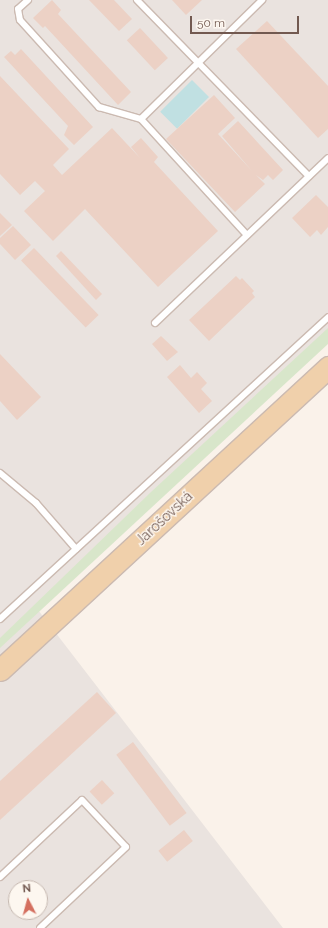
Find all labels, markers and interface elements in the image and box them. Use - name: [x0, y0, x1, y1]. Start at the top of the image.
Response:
- scale bar: [192, 8, 301, 34]
- text: 50 m: [197, 16, 225, 30]
- street label: Jarošovská: [132, 488, 196, 548]
- north arrow: [8, 880, 48, 920]
- text: N: [22, 882, 32, 895]

